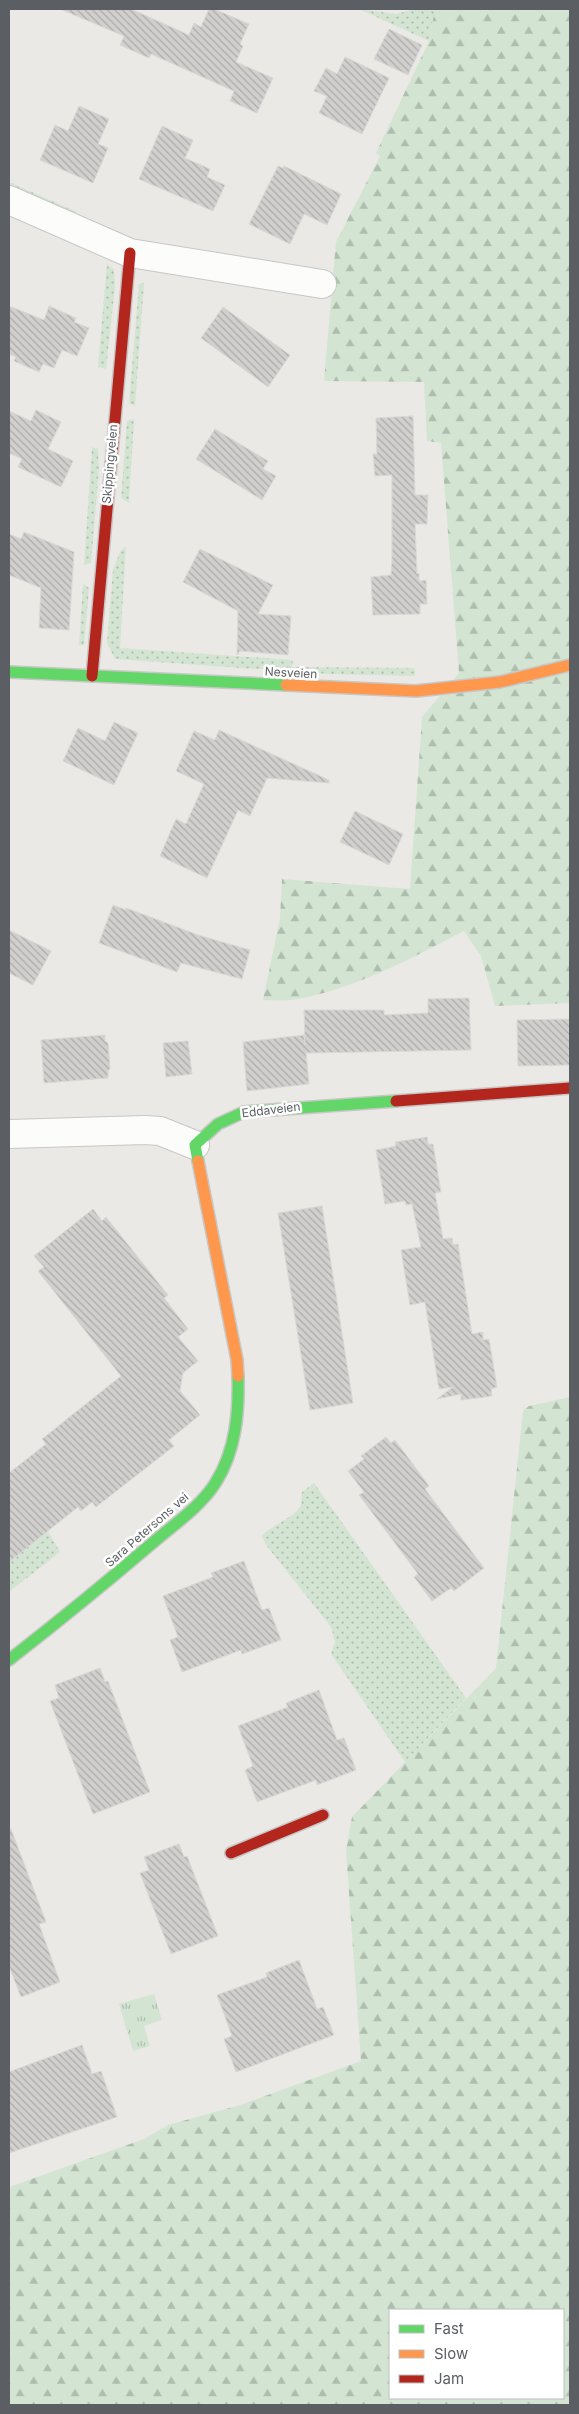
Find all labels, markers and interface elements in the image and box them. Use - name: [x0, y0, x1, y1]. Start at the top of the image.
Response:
- street label: Skippingveien: [99, 424, 120, 504]
- street label: Nesveien: [264, 664, 318, 681]
- street label: Eddaveien: [241, 1098, 301, 1121]
- street label: Sara Petersons vei: [102, 1489, 192, 1570]
- legend: [389, 2309, 564, 2399]
- text: Fast: [434, 2319, 464, 2338]
- text: Slow: [434, 2344, 468, 2363]
- text: Jam: [434, 2369, 464, 2388]

